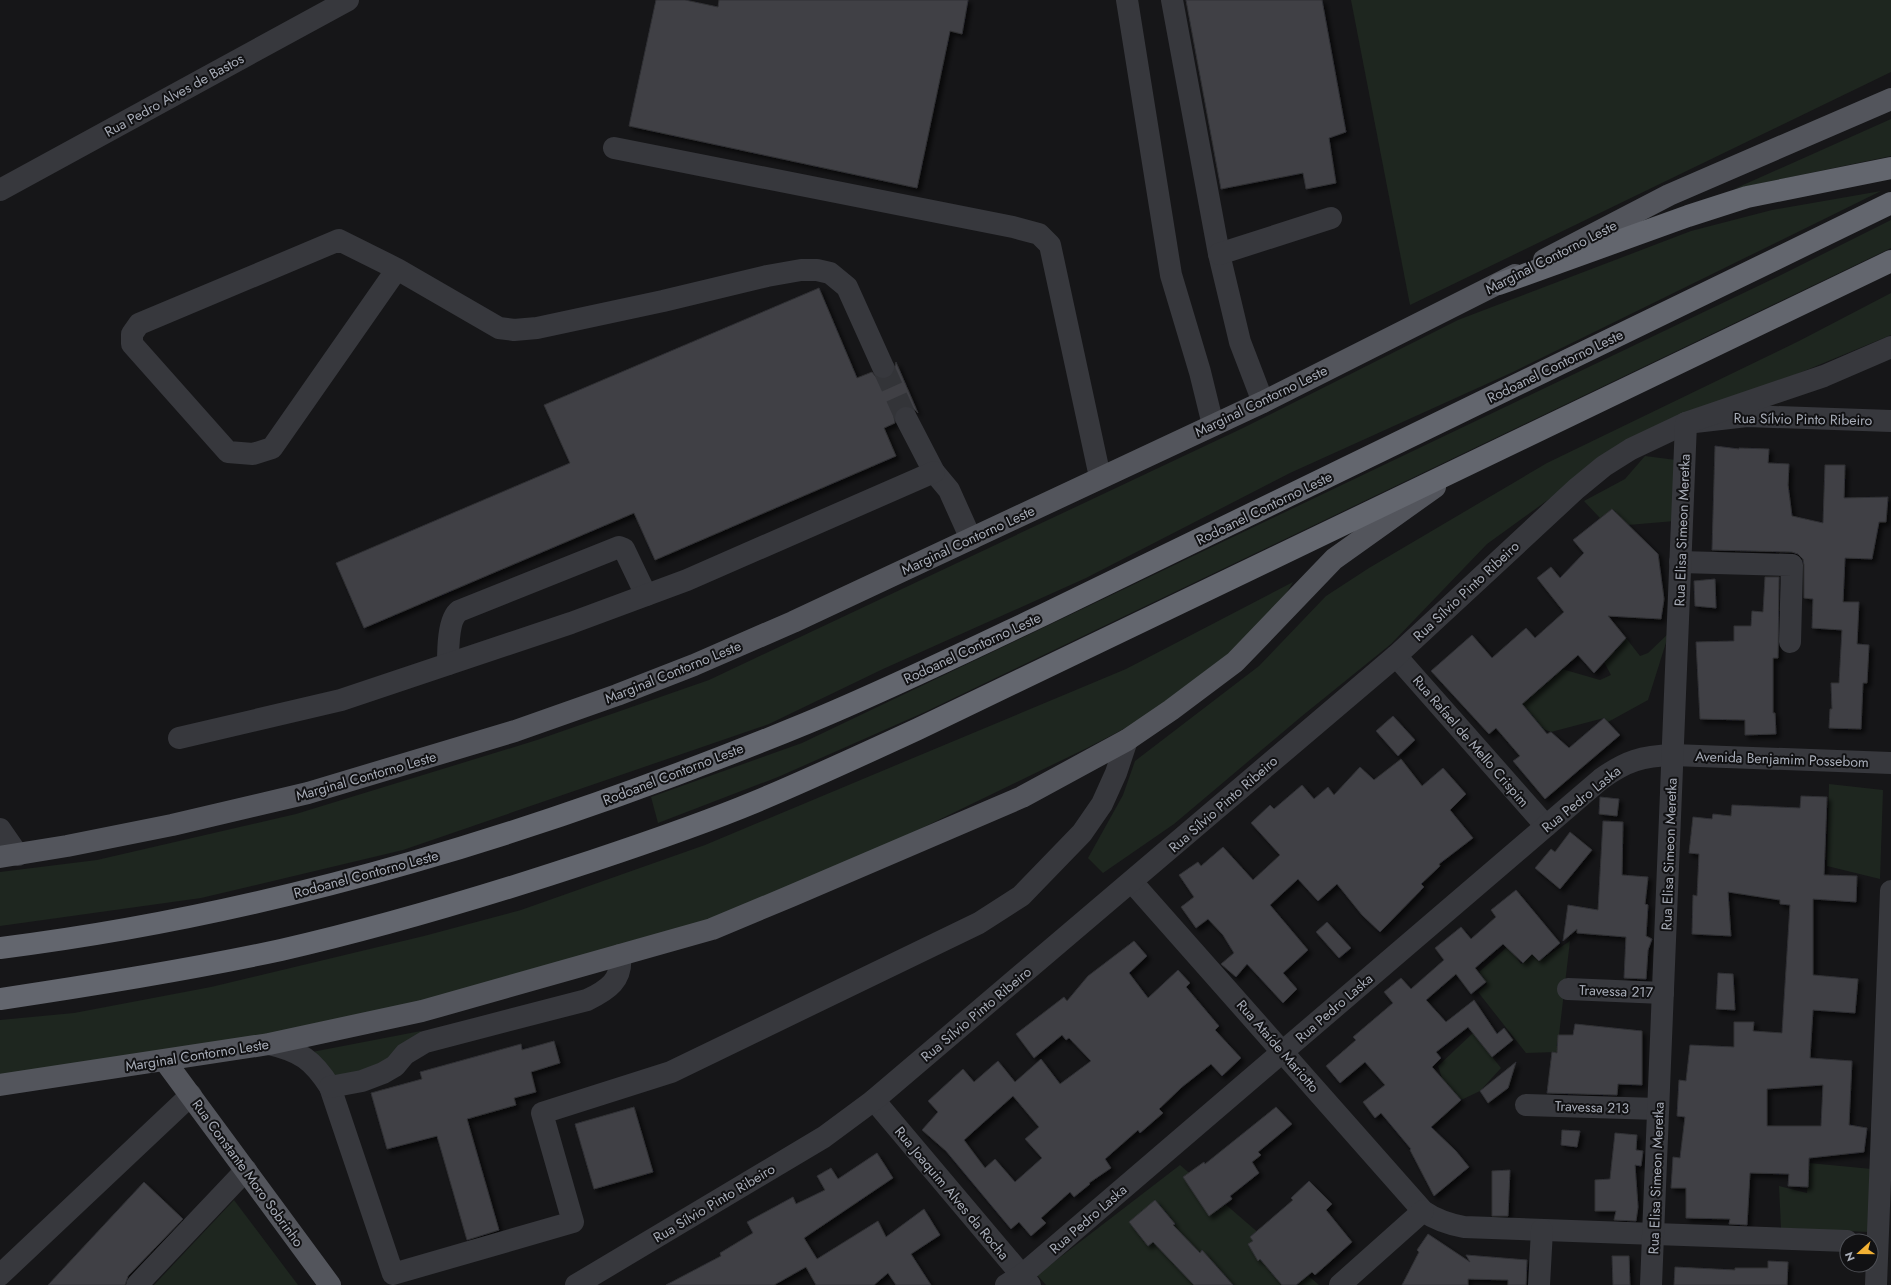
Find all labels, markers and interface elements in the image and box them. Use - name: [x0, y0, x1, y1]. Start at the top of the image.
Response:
- street label: Rua Pedro Alves de Bastos: [101, 48, 248, 142]
- street label: Marginal Contorno Leste: [1482, 215, 1620, 299]
- street label: Rodoanel Contorno Leste: [1484, 324, 1626, 408]
- street label: Marginal Contorno Leste: [1191, 360, 1331, 442]
- street label: Rua Sílvio Pinto Ribeiro: [1733, 408, 1873, 430]
- street label: Rua Elisa Simeon Meretka: [1669, 453, 1695, 607]
- street label: Rodoanel Contorno Leste: [1193, 466, 1335, 550]
- street label: Marginal Contorno Leste: [898, 500, 1038, 580]
- street label: Rua Sílvio Pinto Ribeiro: [1408, 536, 1524, 646]
- street label: Rodoanel Contorno Leste: [900, 607, 1044, 689]
- street label: Marginal Contorno Leste: [602, 636, 744, 708]
- street label: Rua Rafael de Mello Crispim: [1408, 671, 1534, 811]
- street label: Rodoanel Contorno Leste: [600, 738, 746, 810]
- street label: Marginal Contorno Leste: [293, 746, 439, 806]
- street label: Avenida Benjamim Possebom: [1695, 746, 1869, 772]
- street label: Rua Sílvio Pinto Ribeiro: [1164, 751, 1282, 857]
- street label: Rua Pedro Laska: [1537, 761, 1625, 837]
- street label: Rua Elisa Simeon Meretka: [1656, 777, 1682, 931]
- street label: Rodoanel Contorno Leste: [291, 845, 441, 903]
- street label: Rua Sílvio Pinto Ribeiro: [916, 962, 1036, 1066]
- street label: Rua Pedro Laska: [1291, 969, 1377, 1047]
- street label: Travessa 217: [1579, 980, 1654, 1002]
- street label: Rua Ataíde Mariotto: [1232, 995, 1324, 1097]
- street label: Marginal Contorno Leste: [124, 1034, 270, 1076]
- street label: Rua Constante Moro Sobrinho: [188, 1095, 309, 1251]
- street label: Travessa 213: [1555, 1096, 1630, 1118]
- street label: Rua Elisa Simeon Meretka: [1643, 1101, 1669, 1255]
- street label: Rua Joaquim Alves da Rocha: [890, 1122, 1014, 1264]
- street label: Rua Sílvio Pinto Ribeiro: [649, 1159, 779, 1247]
- street label: Rua Pedro Laska: [1045, 1180, 1131, 1258]
- north arrow: [1839, 1233, 1879, 1273]
- text: N: [1841, 1250, 1859, 1264]

